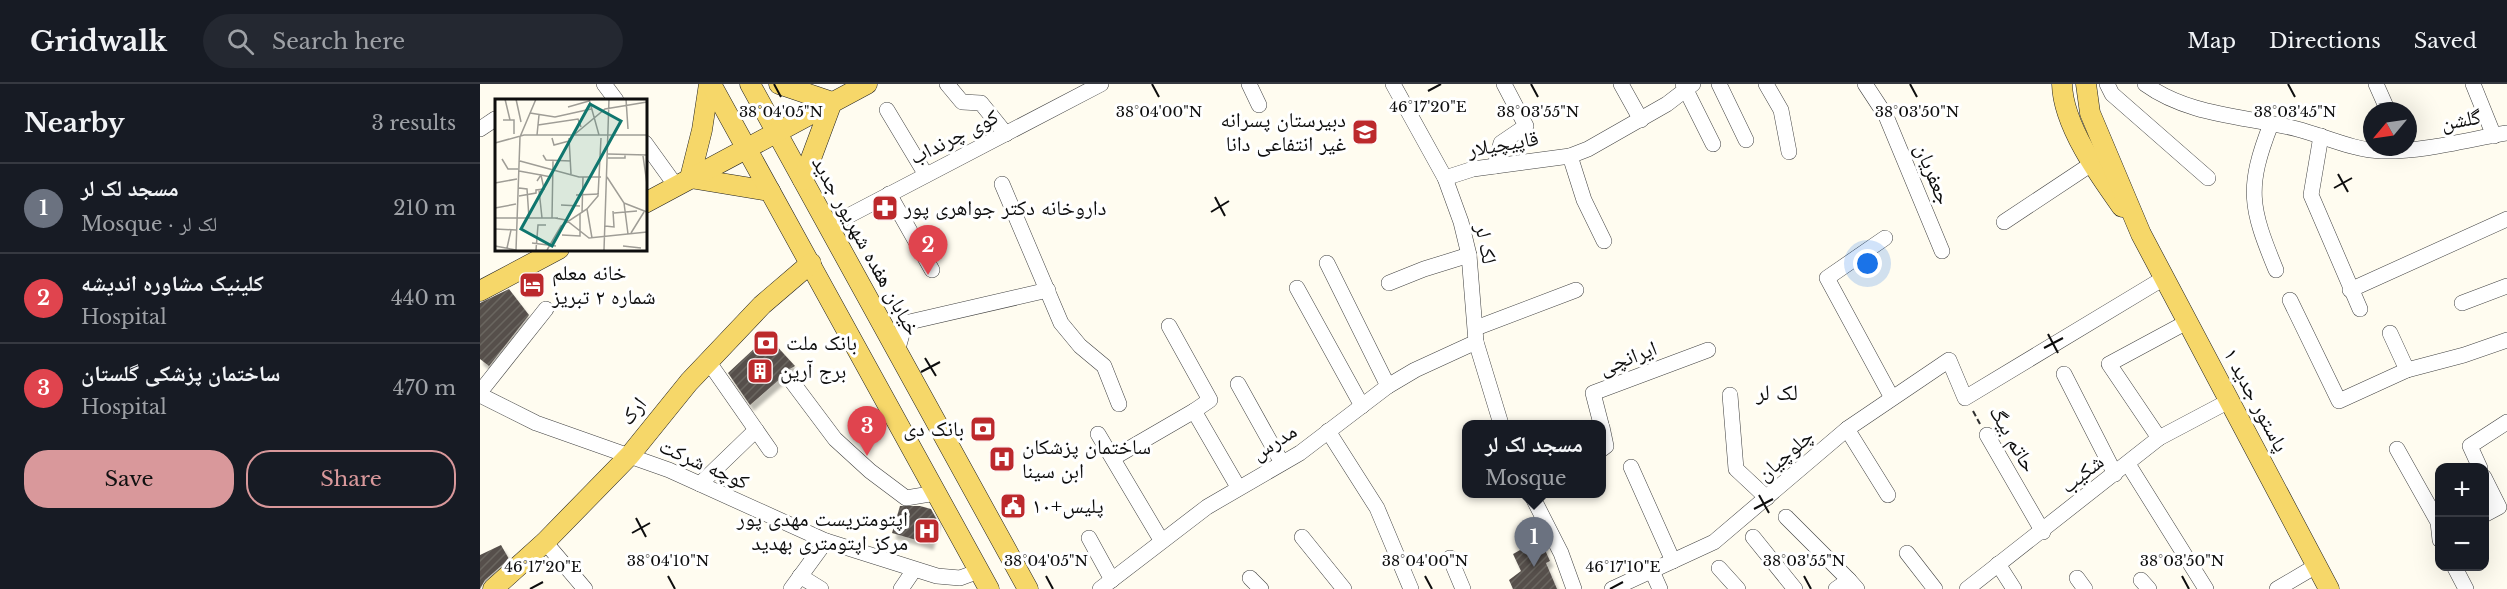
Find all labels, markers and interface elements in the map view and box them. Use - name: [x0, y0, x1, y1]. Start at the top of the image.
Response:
- search box: [203, 14, 623, 68]
- text: Gridwalk: [30, 24, 167, 59]
- icon: search: [224, 25, 257, 58]
- text: Search here: [272, 28, 405, 55]
- text: Map: [2187, 28, 2236, 54]
- text: Directions: [2269, 28, 2381, 54]
- text: Saved: [2414, 28, 2477, 54]
- text: 46°17'20"E: [1389, 97, 1467, 116]
- inset map: [495, 99, 646, 250]
- text: 38°04'05"N: [739, 102, 823, 121]
- text: 38°04'00"N: [1116, 102, 1202, 121]
- text: 38°03'55"N: [1497, 102, 1579, 121]
- text: 38°03'50"N: [1875, 102, 1959, 121]
- text: 38°03'45"N: [2254, 102, 2336, 121]
- north arrow: [2363, 102, 2417, 156]
- street label: کوی چرنداب: [905, 103, 1003, 170]
- street label: گلشن: [2439, 104, 2483, 136]
- text: Nearby: [24, 107, 125, 139]
- place label: دبیرستان پسرانه غیر انتفاعی دانا: [1221, 107, 1346, 157]
- text: 3 results: [372, 111, 456, 135]
- school or university icon: دبیرستان پسرانه غیر انتفاعی دانا: [1350, 117, 1380, 147]
- street label: قاپیچیلار: [1465, 125, 1540, 163]
- street label: جعفریان: [1909, 140, 1957, 208]
- street label: خیابان هفده شهریور جدید: [806, 152, 926, 340]
- text: مسجد لک لر: [81, 175, 179, 202]
- pharmacy icon: داروخانه دکتر جواهری پور: [870, 193, 900, 223]
- place label: داروخانه دکتر جواهری پور: [903, 195, 1107, 221]
- text: 1: [39, 196, 48, 220]
- text: 210 m: [393, 196, 456, 220]
- text: Mosque · لک لر: [81, 212, 217, 236]
- street label: لک لر: [1469, 221, 1503, 266]
- pin: 2: [908, 226, 948, 275]
- your location: [1853, 249, 1882, 278]
- place label: خانه معلم شماره ۲ تبریز: [551, 260, 656, 310]
- text: کلینیک مشاوره اندیشه: [81, 270, 264, 297]
- hotel icon: خانه معلم شماره ۲ تبریز: [517, 270, 547, 300]
- text: 2: [37, 286, 50, 310]
- text: 440 m: [391, 286, 456, 310]
- text: Hospital: [81, 305, 167, 329]
- bank icon: بانک ملت: [751, 328, 781, 358]
- place label: بانک ملت: [786, 330, 857, 356]
- street label: ایرانچی: [1595, 335, 1661, 381]
- street label: پاستور جدید ۱: [2218, 344, 2294, 456]
- building icon: برج آرین: [745, 356, 775, 386]
- place label: برج آرین: [780, 358, 846, 384]
- text: ساختمان پزشکی گلستان: [81, 360, 280, 387]
- text: 3: [37, 376, 50, 400]
- text: 470 m: [393, 376, 456, 400]
- district label: لک لر: [1755, 379, 1798, 406]
- street label: ارک: [614, 392, 652, 430]
- text: Hospital: [81, 395, 167, 419]
- street label: حاتم بیگ: [1983, 401, 2042, 477]
- pin: 3: [848, 406, 886, 456]
- bank icon: بانک دی: [968, 414, 998, 444]
- place label: بانک دی: [903, 416, 964, 442]
- street label: مدرس: [1246, 418, 1302, 466]
- popup: [1462, 420, 1606, 498]
- street label: چلوچیان: [1751, 423, 1819, 487]
- text: مسجد لک لر: [1485, 431, 1583, 458]
- street label: کوچه شرکت: [655, 433, 753, 495]
- place label: ساختمان پزشکان ابن سینا: [1022, 434, 1151, 484]
- hospital icon: ساختمان پزشکان ابن سینا: [987, 444, 1017, 474]
- street label: شکیب: [2055, 449, 2109, 499]
- button: Save: [24, 450, 234, 508]
- button: Share: [246, 450, 456, 508]
- map controls: [2435, 463, 2489, 571]
- button: +: [2435, 463, 2489, 517]
- text: Mosque: [1485, 466, 1566, 490]
- public building icon: پلیس+۱۰: [998, 491, 1028, 521]
- place label: پلیس+۱۰: [1032, 493, 1104, 519]
- place label: اپتومتریست مهدی پور مرکز اپتومتری بهدید: [736, 506, 908, 556]
- hospital icon: اپتومتریست مهدی پور مرکز اپتومتری بهدید: [912, 516, 942, 546]
- button: −: [2435, 517, 2489, 571]
- pin: 1: [1514, 518, 1554, 567]
- text: 38°04'10"N: [627, 551, 709, 570]
- text: 38°04'05"N: [1004, 551, 1088, 570]
- text: 38°04'00"N: [1382, 551, 1468, 570]
- text: 38°03'55"N: [1763, 551, 1845, 570]
- text: 38°03'50"N: [2140, 551, 2224, 570]
- text: 46°17'20"E: [504, 557, 582, 576]
- text: 46°17'10"E: [1586, 557, 1661, 576]

